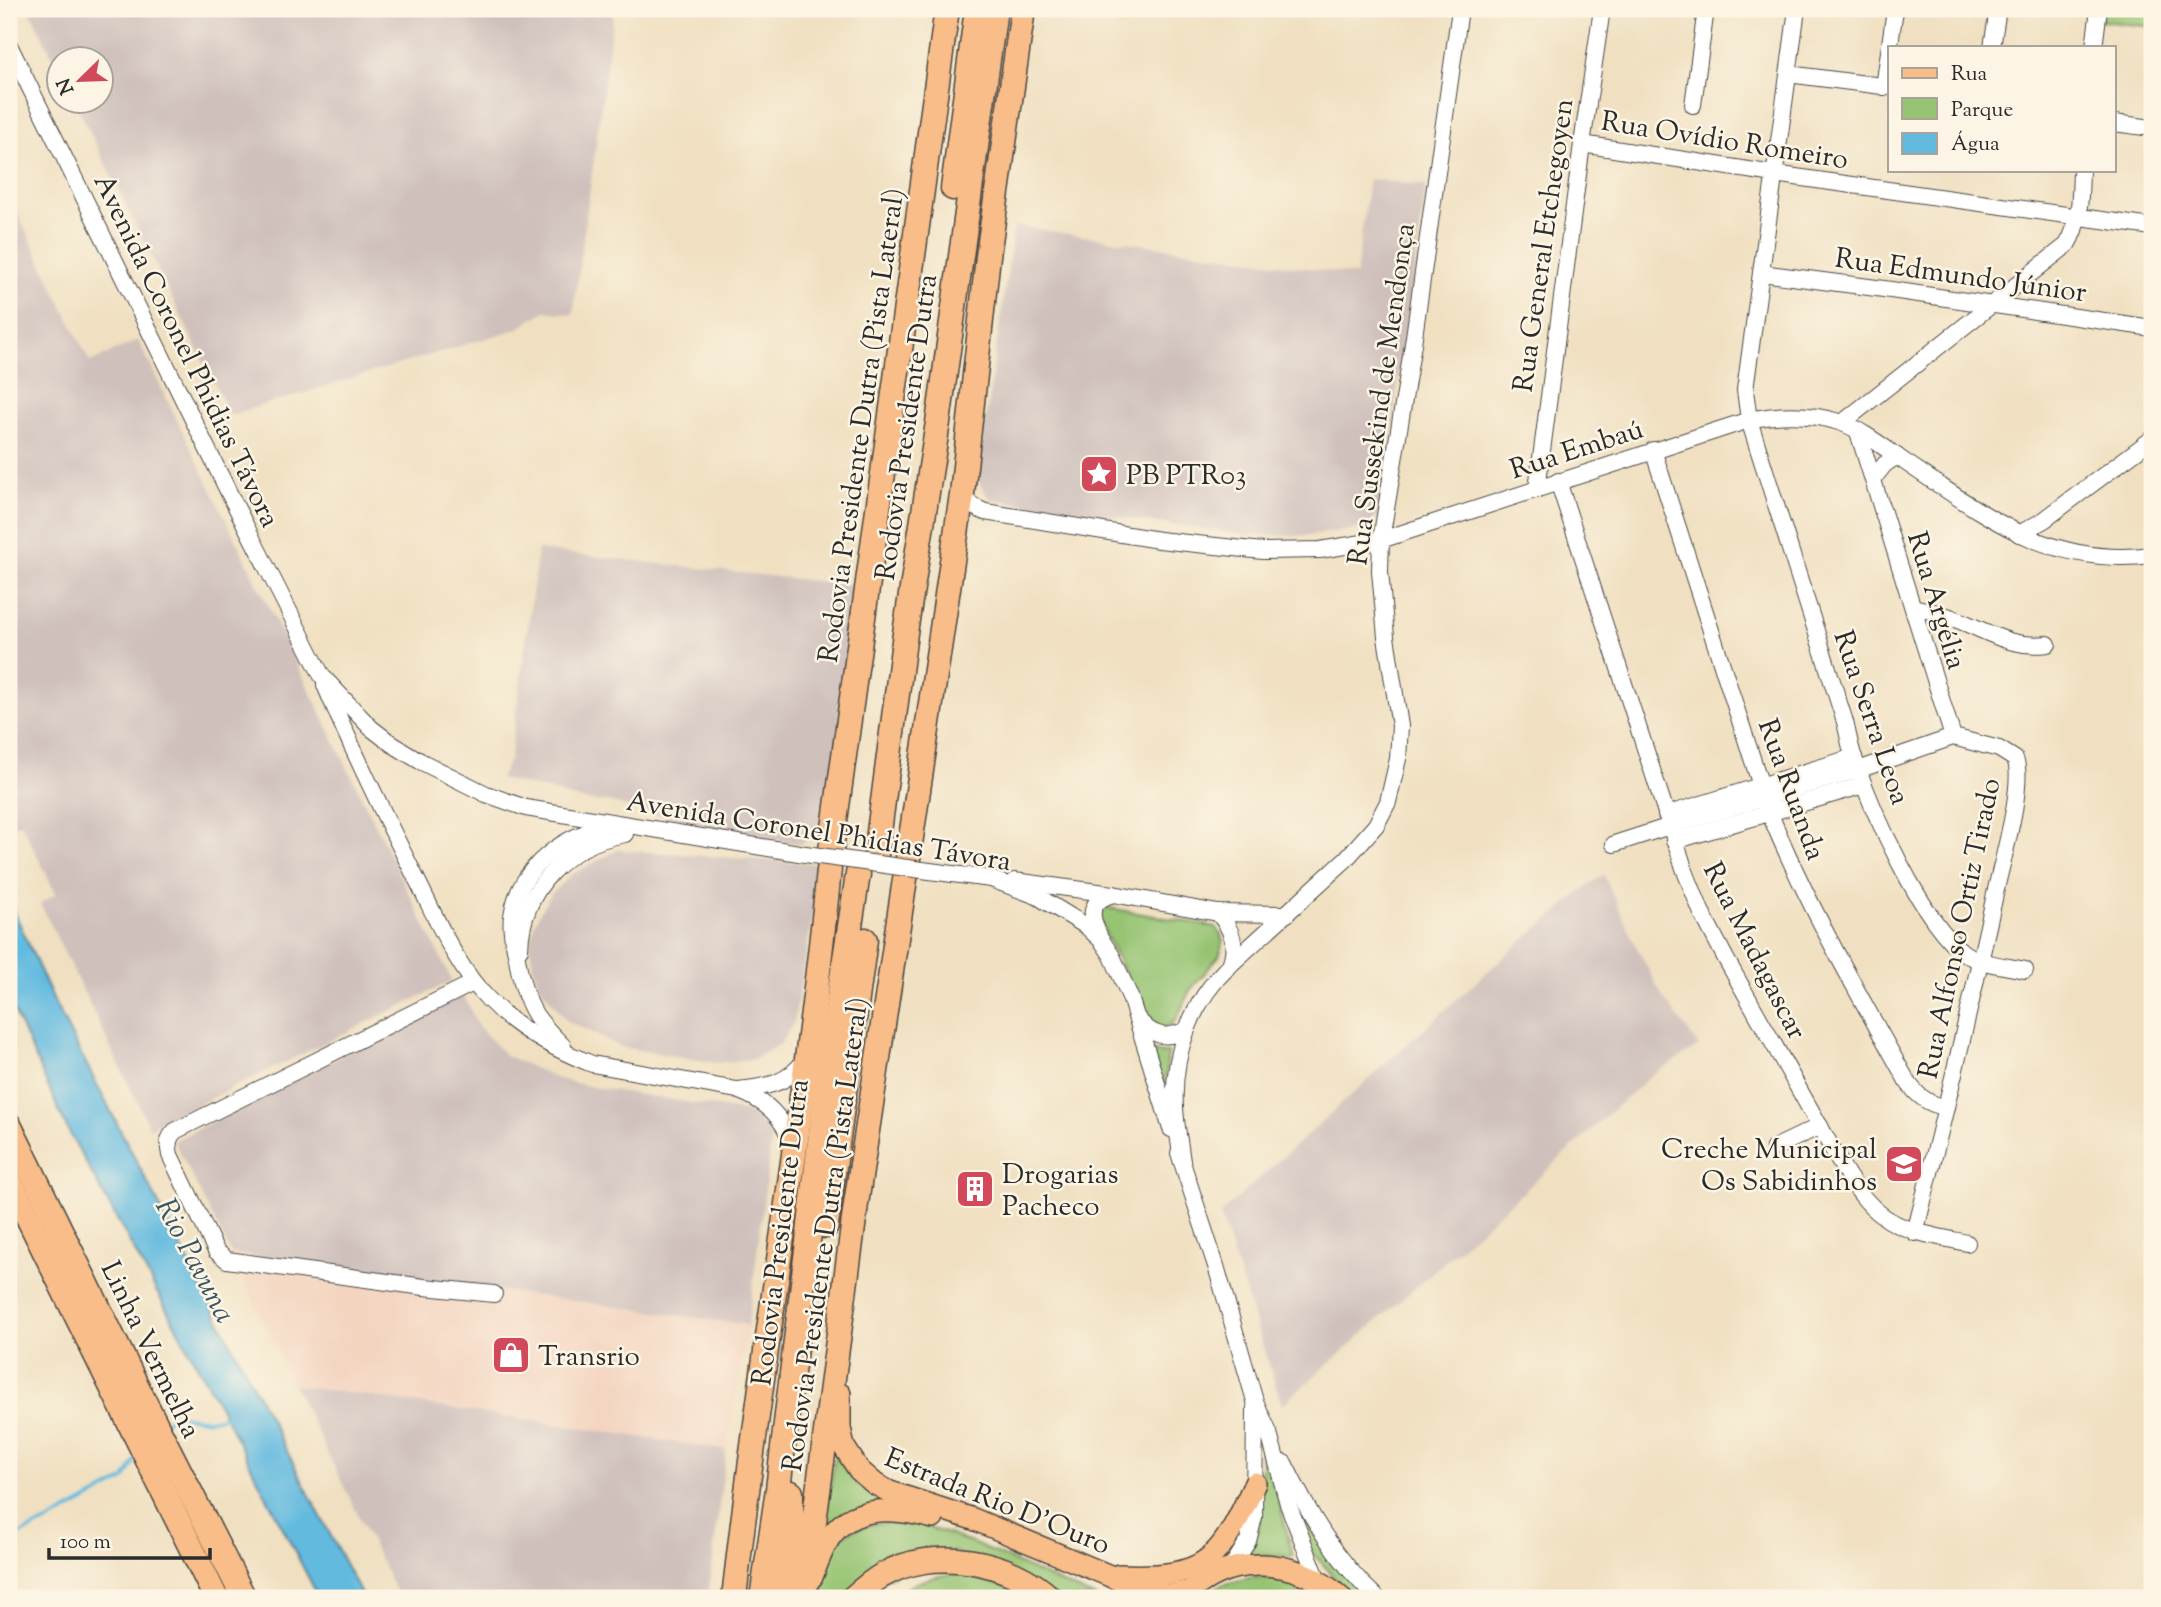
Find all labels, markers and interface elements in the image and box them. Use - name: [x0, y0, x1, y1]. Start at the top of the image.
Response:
- north arrow: [46, 46, 116, 116]
- legend: [1888, 46, 2116, 172]
- text: Rua: [1951, 60, 1988, 90]
- text: N: [51, 73, 82, 98]
- street label: Rua General Etchegoyen: [1505, 96, 1585, 395]
- text: Parque: [1951, 96, 2013, 126]
- street label: Rua Ovídio Romeiro: [1598, 103, 1851, 181]
- text: Água: [1951, 130, 2000, 160]
- street label: Avenida Coronel Phidias Távora: [82, 168, 289, 535]
- street label: Rodovia Presidente Dutra (Pista Lateral): [810, 186, 910, 664]
- street label: Rua Sussekind de Mendonça: [1339, 221, 1427, 568]
- street label: Rua Edmundo Júnior: [1832, 240, 2089, 314]
- street label: Rodovia Presidente Dutra: [867, 272, 943, 582]
- street label: Rua Embaú: [1505, 411, 1649, 491]
- place icon: PB PTR03: [1078, 453, 1120, 495]
- place label: PB PTR03: [1126, 457, 1246, 497]
- street label: Rua Argélia: [1895, 527, 1975, 675]
- street label: Rua Serra Leoa: [1822, 625, 1919, 811]
- street label: Rua Ruanda: [1746, 714, 1834, 866]
- street label: Rua Alfonso Ortiz Tirado: [1910, 775, 2012, 1083]
- street label: Avenida Coronel Phidias Távora: [623, 783, 1014, 883]
- street label: Rua Madagascar: [1691, 856, 1815, 1047]
- street label: Rodovia Presidente Dutra (Pista Lateral): [774, 995, 880, 1474]
- street label: Rodovia Presidente Dutra: [743, 1077, 821, 1388]
- place label: Creche Municipal Os Sabidinhos: [1661, 1131, 1877, 1203]
- school or university icon: Creche Municipal Os Sabidinhos: [1883, 1143, 1925, 1185]
- place label: Drogarias Pacheco: [1002, 1156, 1119, 1228]
- building icon: Drogarias Pacheco: [954, 1168, 996, 1210]
- water label: Rio Pavuna: [143, 1191, 245, 1331]
- street label: Linha Vermelha: [89, 1255, 210, 1446]
- shop icon: Transrio: [490, 1334, 532, 1376]
- place label: Transrio: [538, 1338, 640, 1378]
- street label: Estrada Rio D'Ouro: [878, 1439, 1116, 1566]
- scale bar: [49, 1516, 210, 1560]
- text: 100 m: [60, 1528, 111, 1558]

